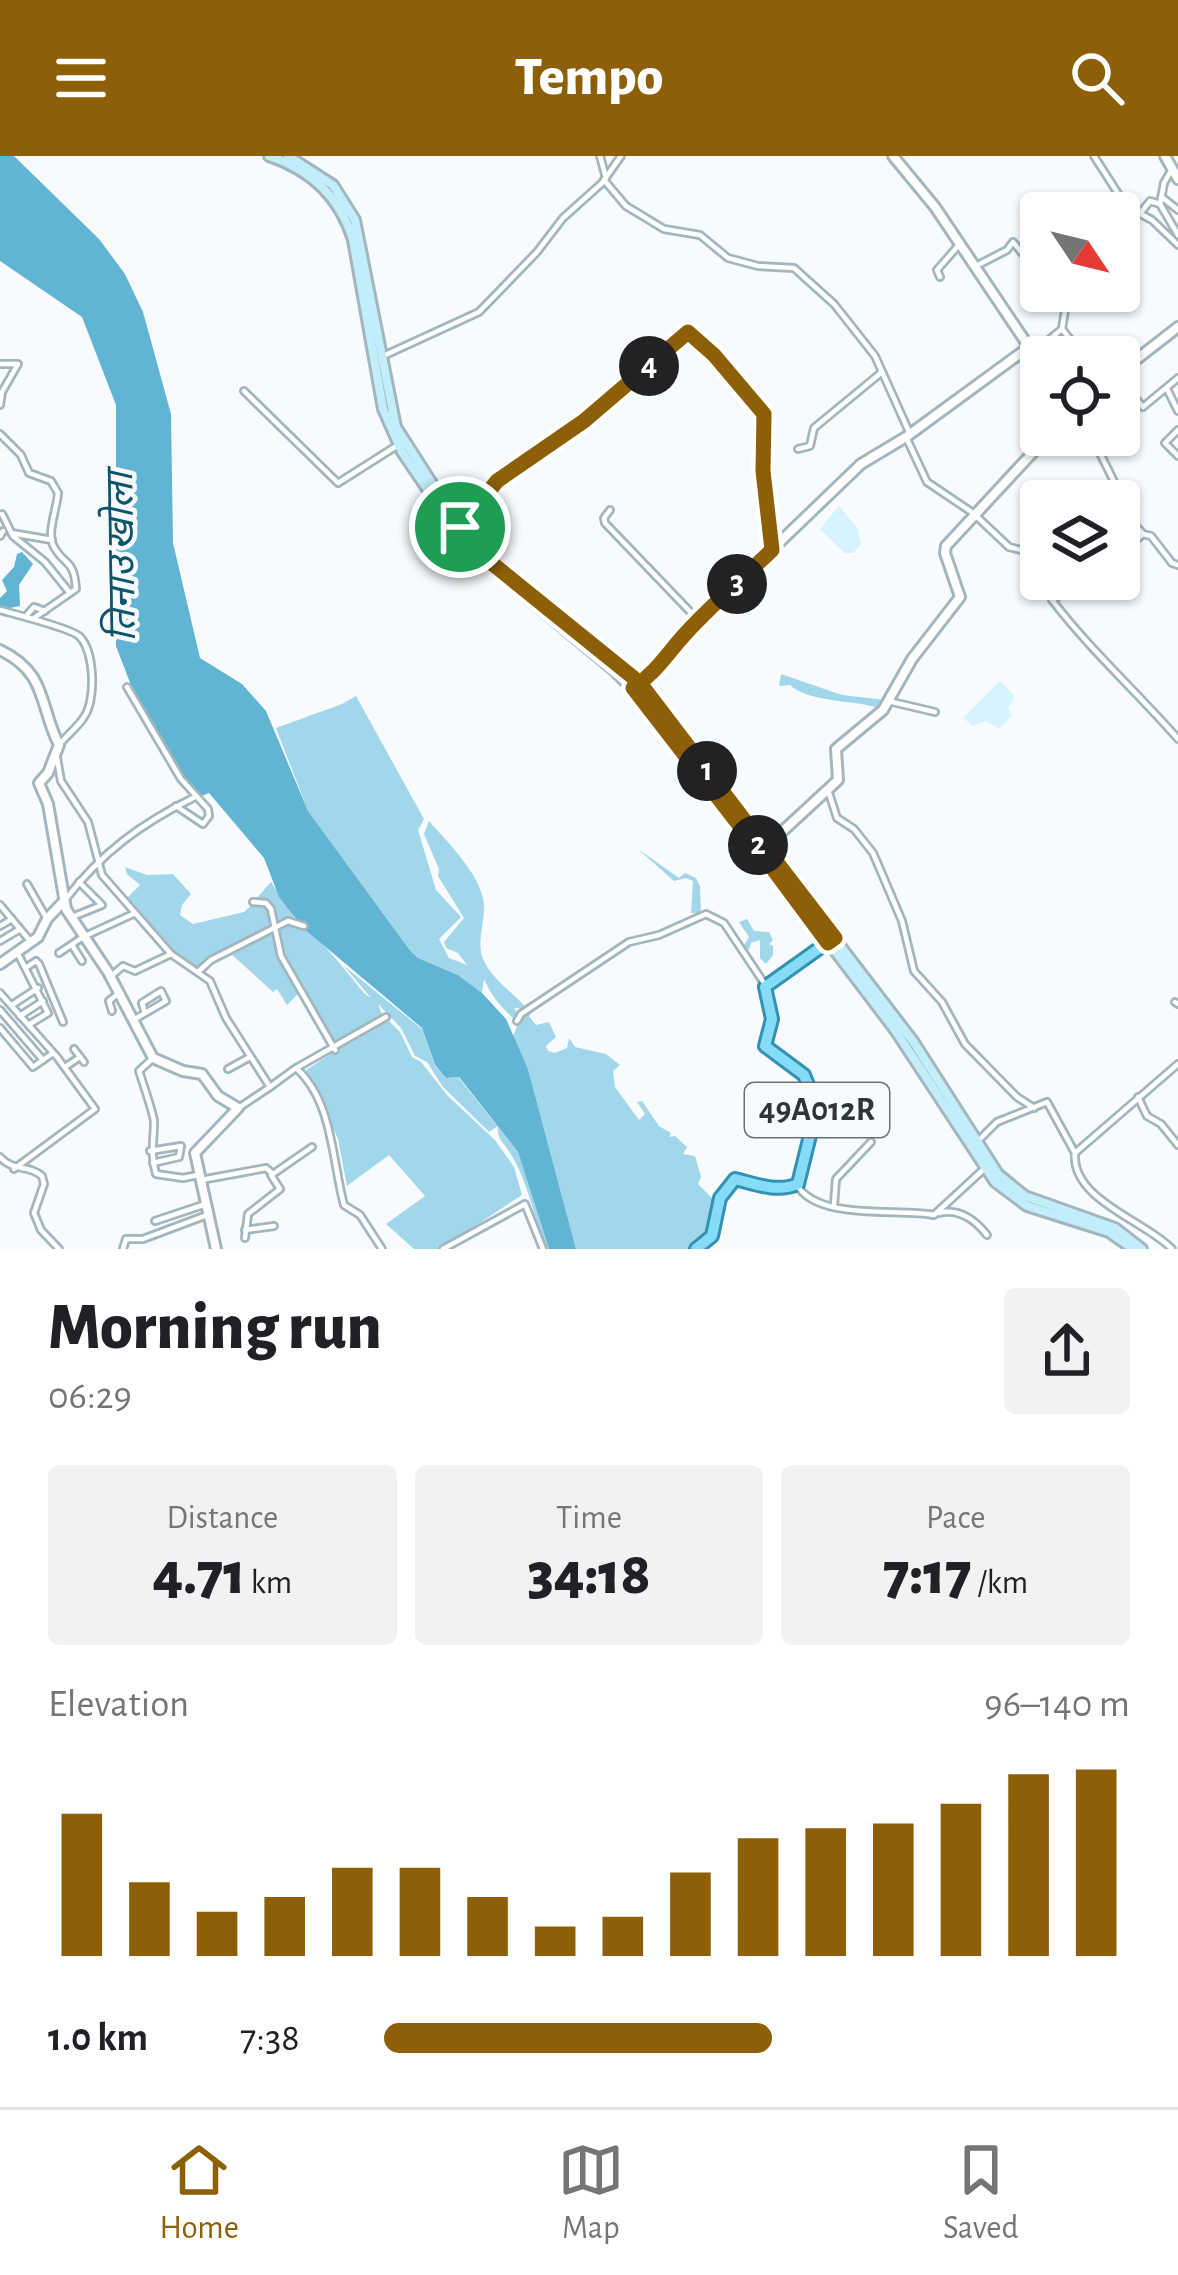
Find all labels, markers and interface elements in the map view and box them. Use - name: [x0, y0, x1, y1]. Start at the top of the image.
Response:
- icon: menu: [48, 45, 114, 111]
- icon: search: [1064, 45, 1130, 111]
- text: Tempo: [515, 51, 663, 105]
- north arrow: [1020, 192, 1140, 312]
- map controls: [1020, 192, 1140, 600]
- pin: 4: [619, 336, 679, 396]
- button: locate: [1020, 336, 1140, 456]
- text: 4: [641, 349, 657, 382]
- water label: तिनाउ खोला: [97, 465, 143, 642]
- pin: [409, 476, 511, 578]
- button: layers: [1020, 480, 1140, 600]
- icon: arrive: [427, 494, 493, 560]
- pin: 3: [707, 554, 767, 614]
- text: 3: [730, 567, 744, 600]
- pin: 1: [677, 741, 737, 801]
- text: 1: [701, 754, 713, 787]
- pin: 2: [728, 815, 788, 875]
- text: 2: [750, 828, 766, 861]
- road number: 49A012R: [745, 1083, 889, 1137]
- button: share: [1004, 1288, 1130, 1414]
- text: Morning run: [48, 1295, 382, 1361]
- text: 06:29: [48, 1377, 132, 1416]
- text: Distance: [166, 1502, 278, 1535]
- text: Time: [556, 1502, 622, 1535]
- text: Pace: [926, 1502, 985, 1535]
- text: 4.71: [152, 1545, 245, 1605]
- text: 34:18: [527, 1545, 651, 1605]
- text: 7:17: [883, 1545, 972, 1605]
- text: km: [245, 1567, 292, 1600]
- text: /km: [972, 1567, 1028, 1600]
- text: Elevation: [48, 1685, 189, 1724]
- text: 96–140 m: [984, 1685, 1130, 1724]
- text: 1.0 km: [48, 2019, 148, 2058]
- text: 7:38: [240, 2019, 300, 2058]
- tab: Home: [160, 2137, 239, 2249]
- tab: Map: [558, 2137, 624, 2249]
- tab: Saved: [943, 2137, 1018, 2249]

